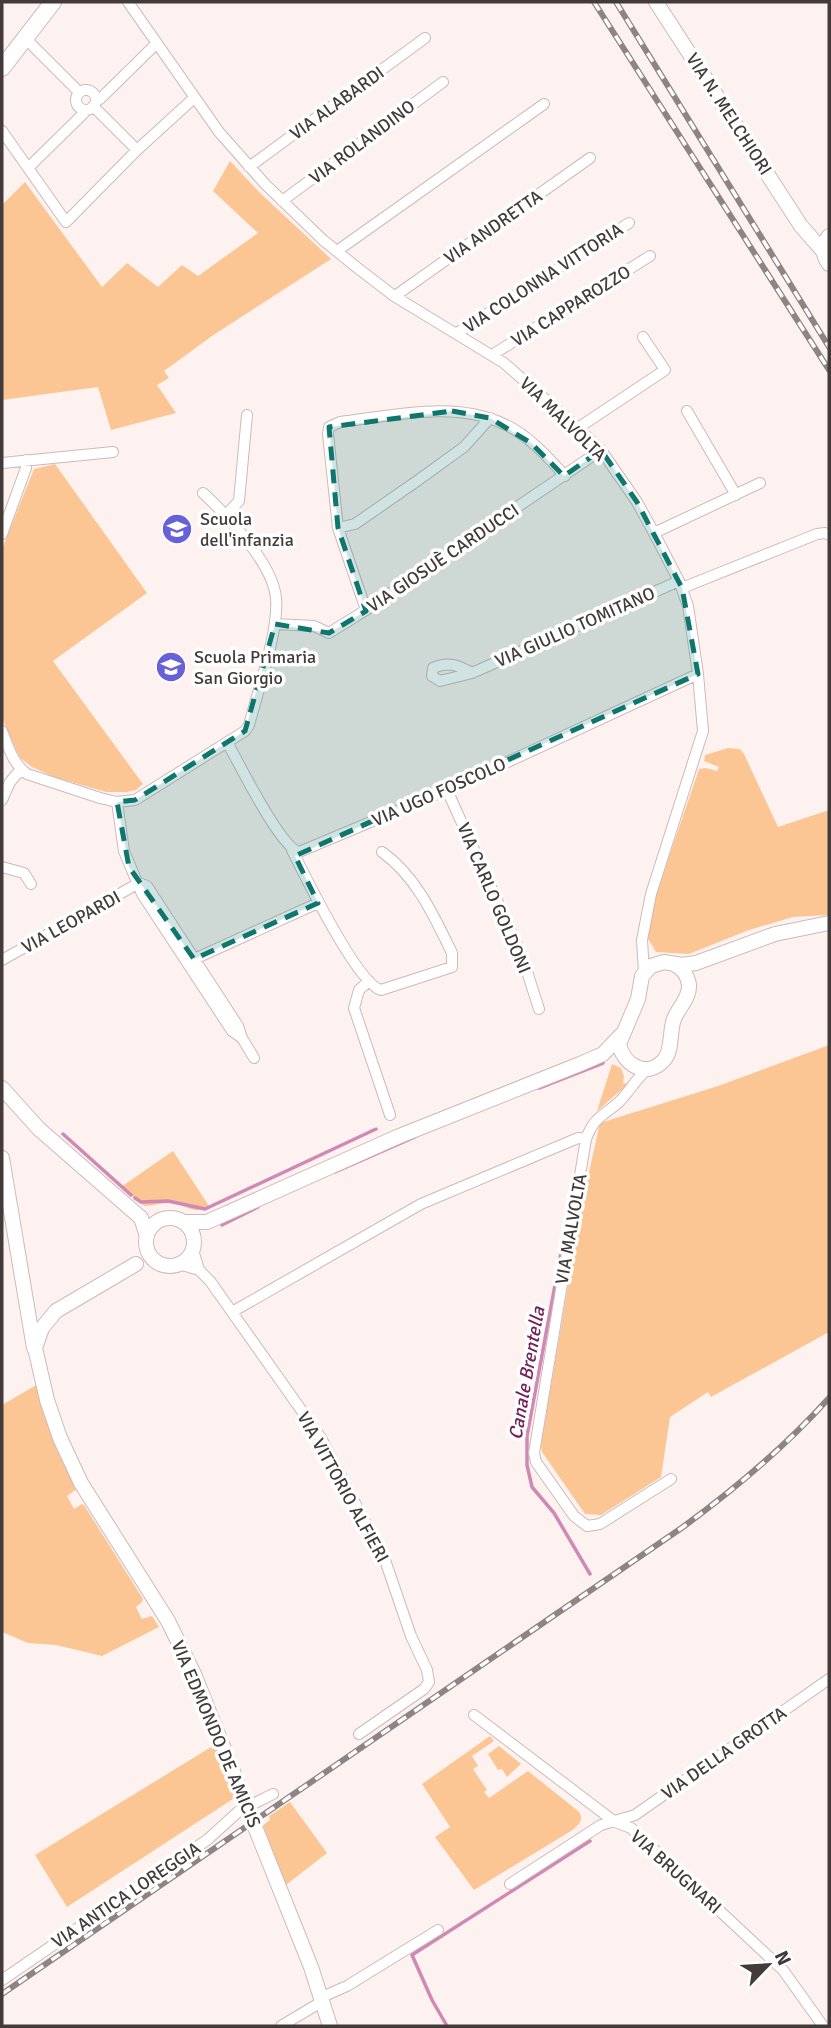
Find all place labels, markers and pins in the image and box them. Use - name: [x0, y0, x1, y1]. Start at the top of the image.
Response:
- place label: Scuola dell'infanzia: [200, 508, 294, 551]
- school or university icon: Scuola dell'infanzia: [160, 512, 194, 546]
- place label: Scuola Primaria San Giorgio: [194, 646, 316, 689]
- school or university icon: Scuola Primaria San Giorgio: [154, 650, 188, 684]

